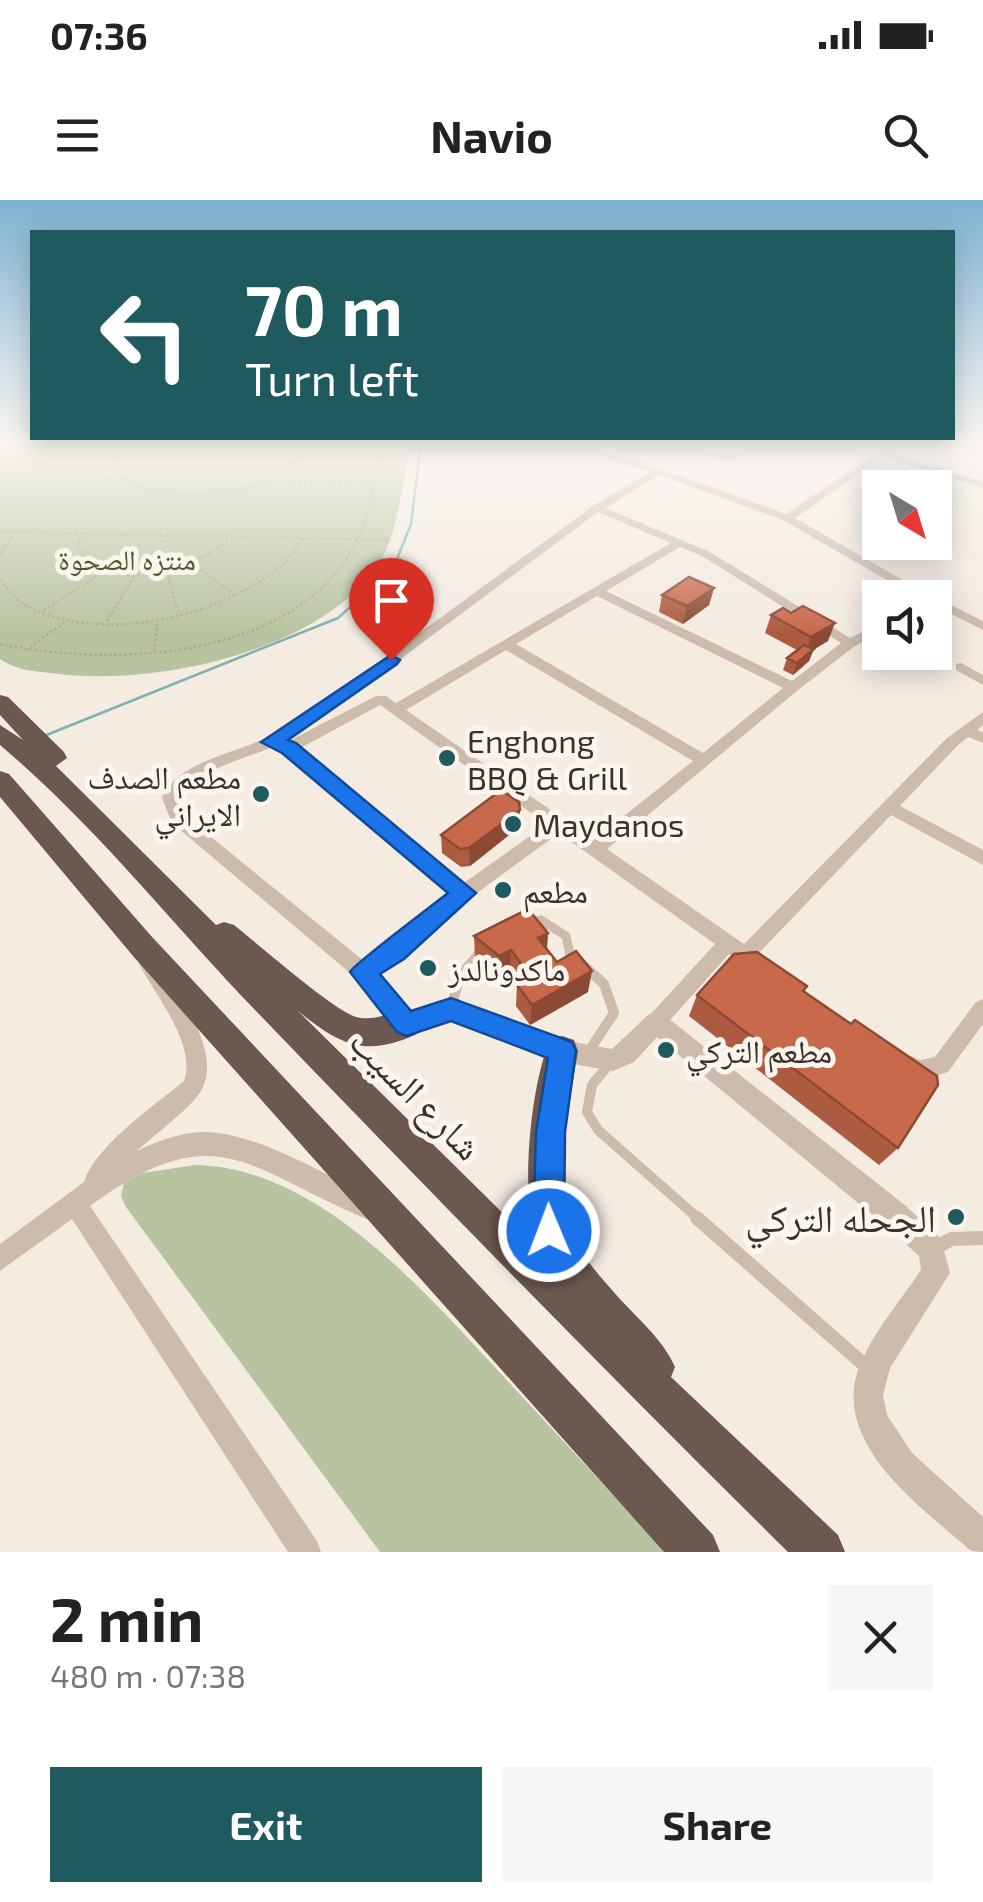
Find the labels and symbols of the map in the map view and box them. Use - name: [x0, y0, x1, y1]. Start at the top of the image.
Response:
- north arrow: [862, 470, 952, 560]
- park label: منتزه الصحوة: [58, 542, 196, 576]
- pin: [349, 558, 434, 661]
- place label: Enghong BBQ & Grill: [467, 721, 627, 797]
- marker: Enghong BBQ & Grill: [436, 747, 458, 769]
- place label: مطعم الصدف الايراني: [87, 757, 241, 840]
- marker: مطعم الصدف الايراني: [250, 783, 272, 805]
- place label: Maydanos: [533, 805, 684, 843]
- marker: Maydanos: [502, 813, 524, 835]
- place label: مطعم: [523, 871, 588, 913]
- marker: مطعم: [492, 879, 514, 901]
- place label: ماكدونالدز: [447, 949, 565, 988]
- marker: ماكدونالدز: [417, 957, 439, 979]
- street label: شارع السيب: [339, 1017, 493, 1171]
- place label: مطعم التركي: [686, 1031, 832, 1077]
- marker: مطعم التركي: [655, 1039, 677, 1061]
- position arrow: [497, 1179, 601, 1283]
- place label: الجحله التركي: [745, 1194, 936, 1249]
- marker: الجحله التركي: [945, 1206, 967, 1228]

